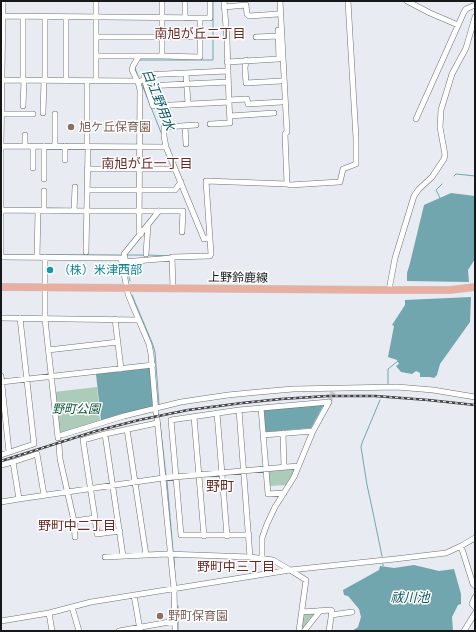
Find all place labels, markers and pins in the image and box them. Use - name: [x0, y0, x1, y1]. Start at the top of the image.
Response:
- place label: 旭ケ丘保育園: [79, 120, 151, 134]
- marker: 旭ケ丘保育園: [66, 122, 76, 132]
- place label: （株）米津西部: [58, 263, 142, 277]
- marker: （株）米津西部: [45, 265, 55, 275]
- place label: 野町保育園: [168, 609, 228, 623]
- marker: 野町保育園: [155, 611, 165, 621]

